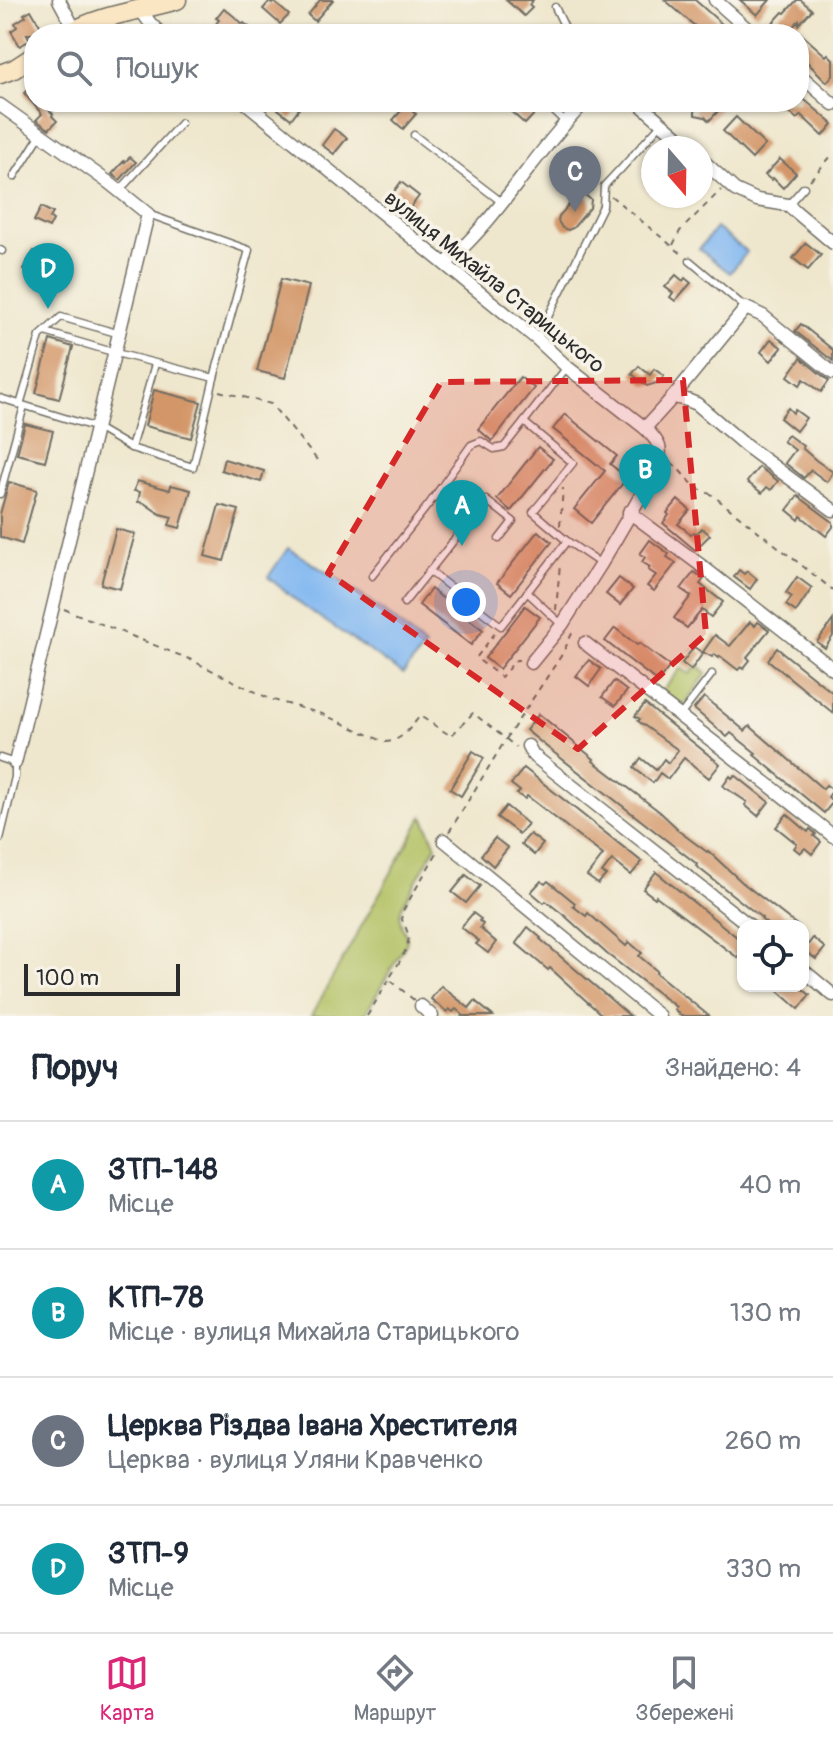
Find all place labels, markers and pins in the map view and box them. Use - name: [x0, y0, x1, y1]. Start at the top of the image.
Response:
- pin: C: [549, 146, 601, 212]
- pin: D: [22, 243, 74, 309]
- pin: B: [619, 444, 671, 510]
- pin: A: [436, 480, 488, 546]

